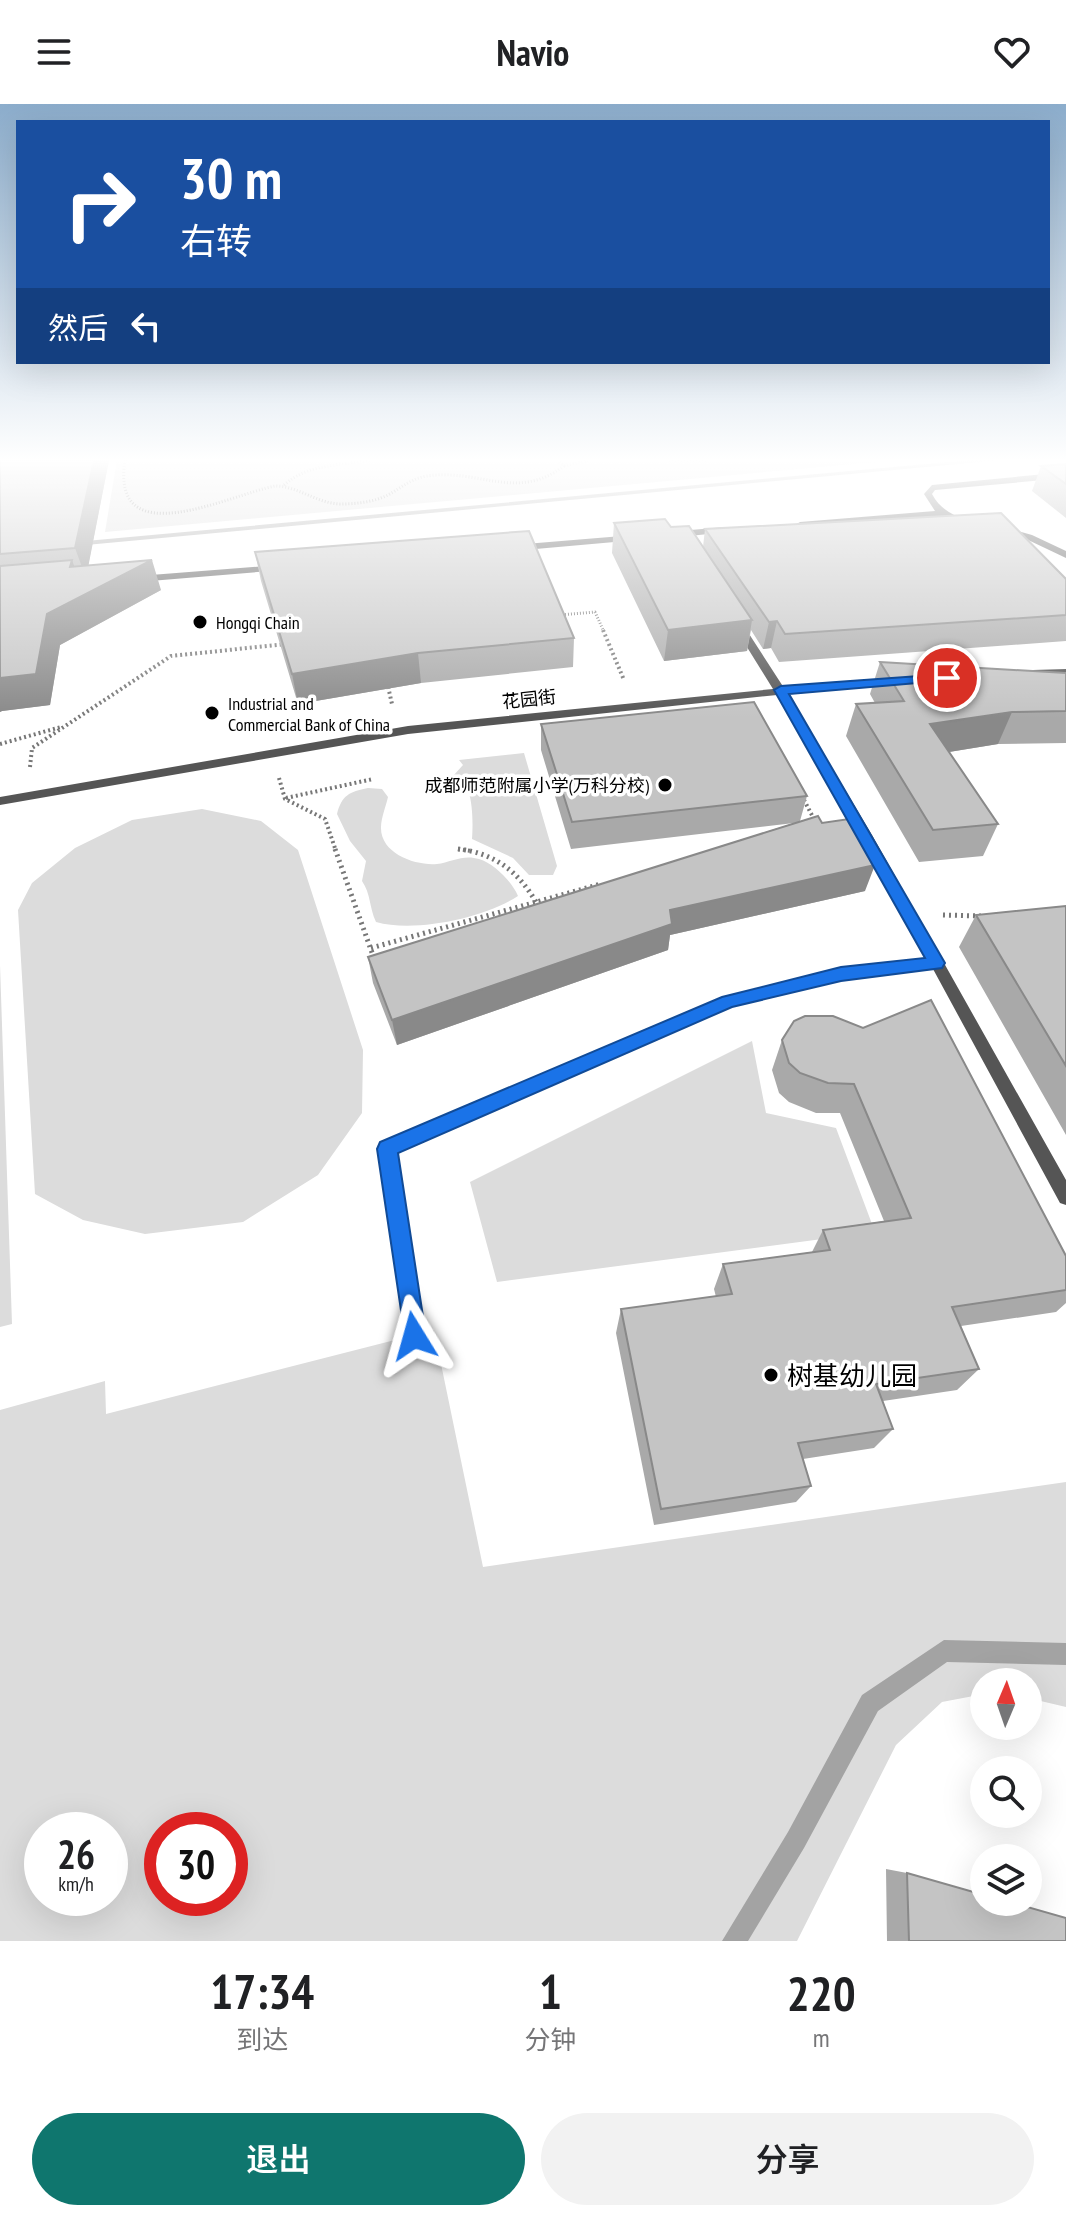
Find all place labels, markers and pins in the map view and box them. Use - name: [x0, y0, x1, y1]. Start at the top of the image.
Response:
- place label: Hongqi Chain: [216, 611, 300, 634]
- marker: Hongqi Chain: [191, 613, 209, 631]
- pin: [913, 644, 981, 712]
- place label: Industrial and Commercial Bank of China: [228, 692, 390, 736]
- marker: Industrial and Commercial Bank of China: [203, 704, 221, 722]
- place label: 成都师范附属小学(万科分校): [425, 774, 650, 797]
- marker: 成都师范附属小学(万科分校): [656, 776, 674, 794]
- place label: 树基幼儿园: [787, 1359, 917, 1392]
- marker: 树基幼儿园: [762, 1366, 780, 1384]

